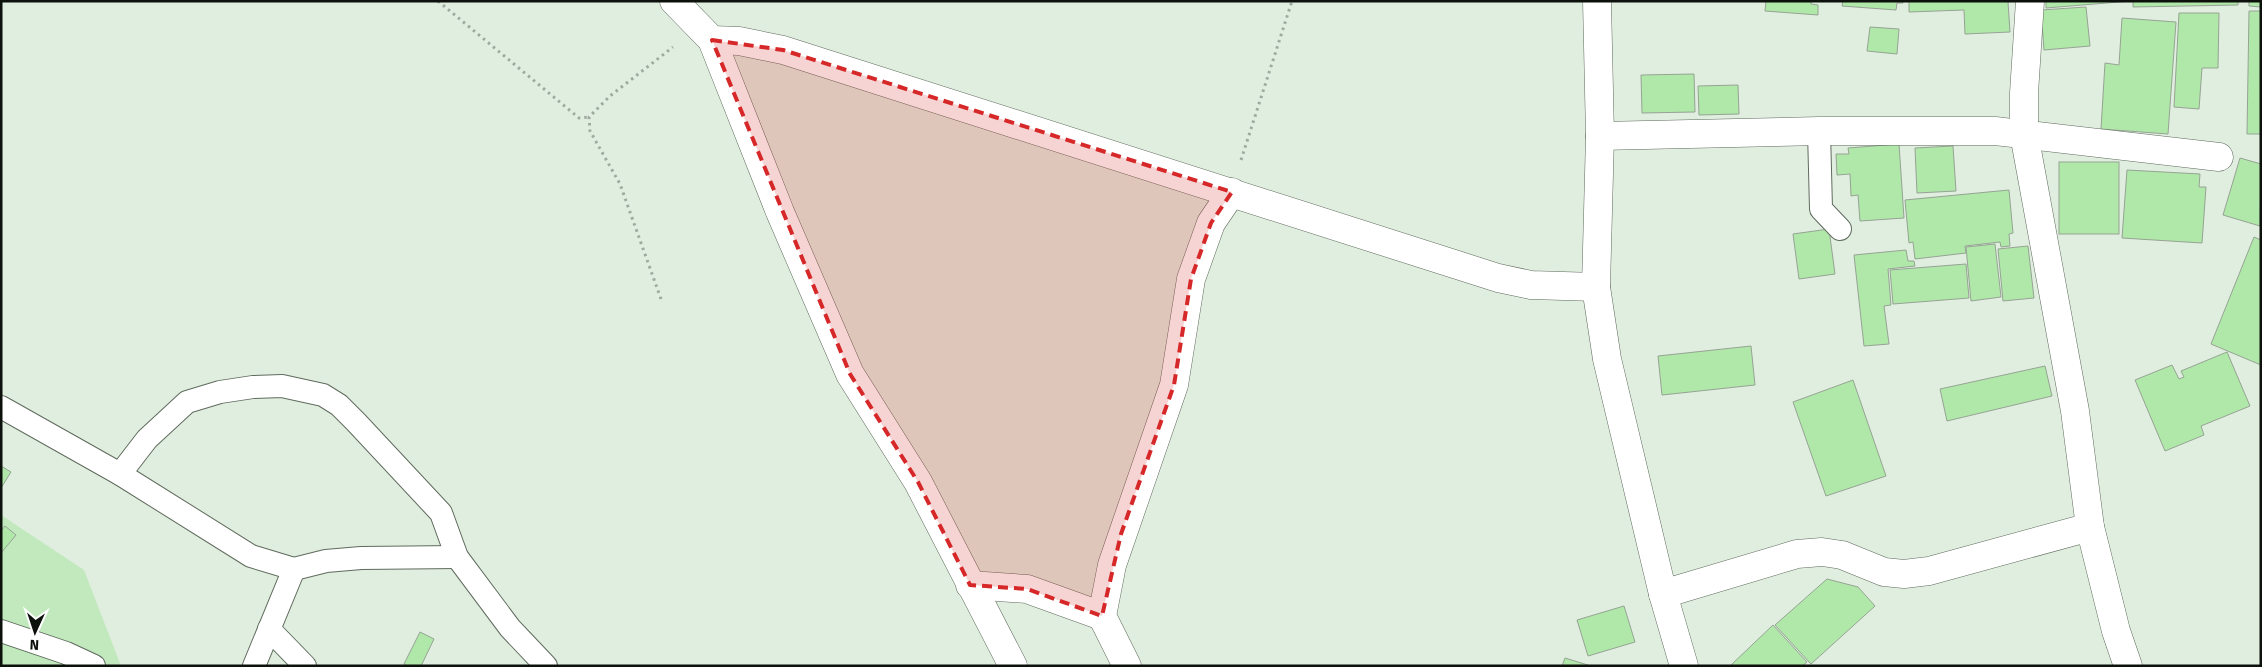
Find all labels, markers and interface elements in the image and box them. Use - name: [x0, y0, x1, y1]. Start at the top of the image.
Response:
- north arrow: [10, 607, 60, 657]
- text: N: [29, 636, 39, 653]

